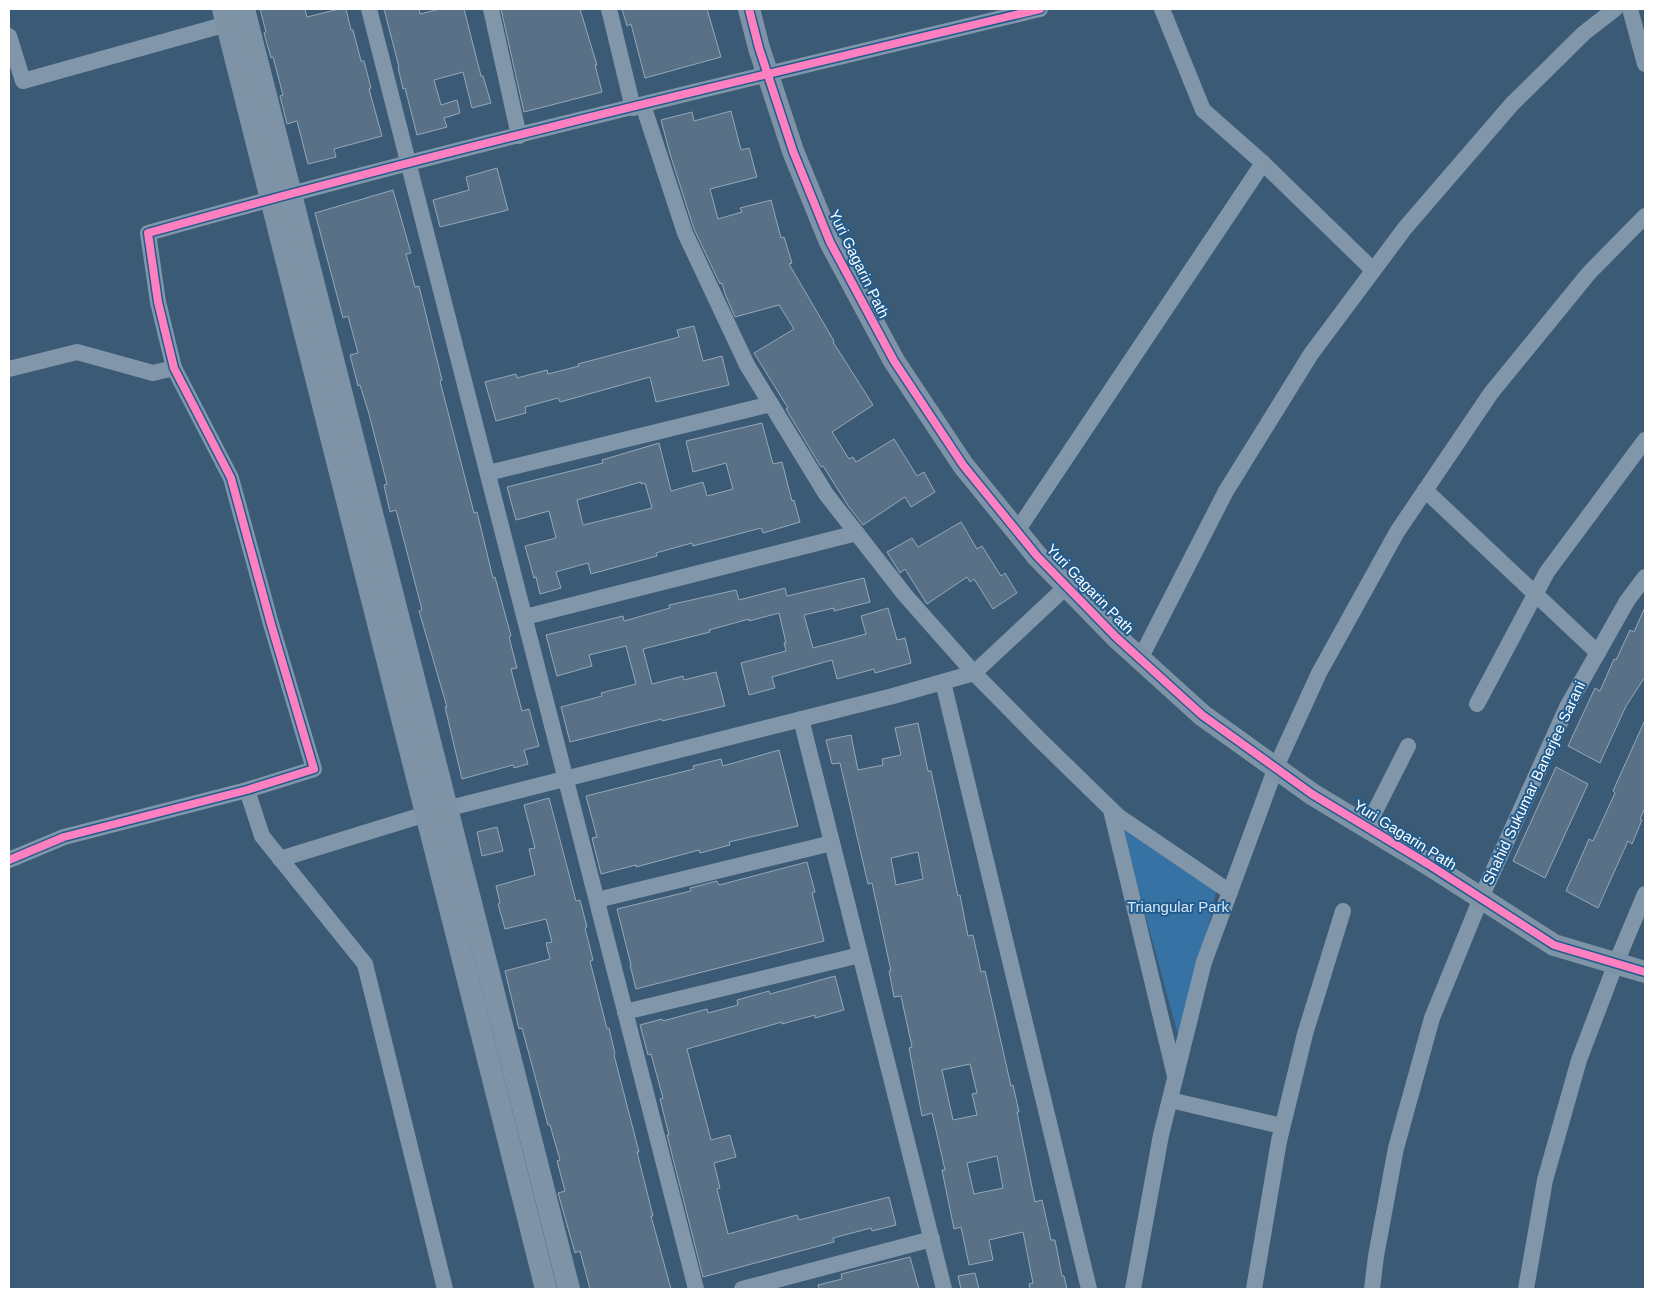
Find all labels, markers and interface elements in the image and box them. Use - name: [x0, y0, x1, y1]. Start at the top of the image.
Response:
- street label: Yuri Gagarin Path: [826, 207, 893, 321]
- street label: Yuri Gagarin Path: [1043, 540, 1138, 637]
- street label: Shahid Sukumar Banerjee Sarani: [1479, 678, 1588, 887]
- street label: Yuri Gagarin Path: [1351, 796, 1460, 873]
- park label: Triangular Park: [1127, 898, 1229, 915]

